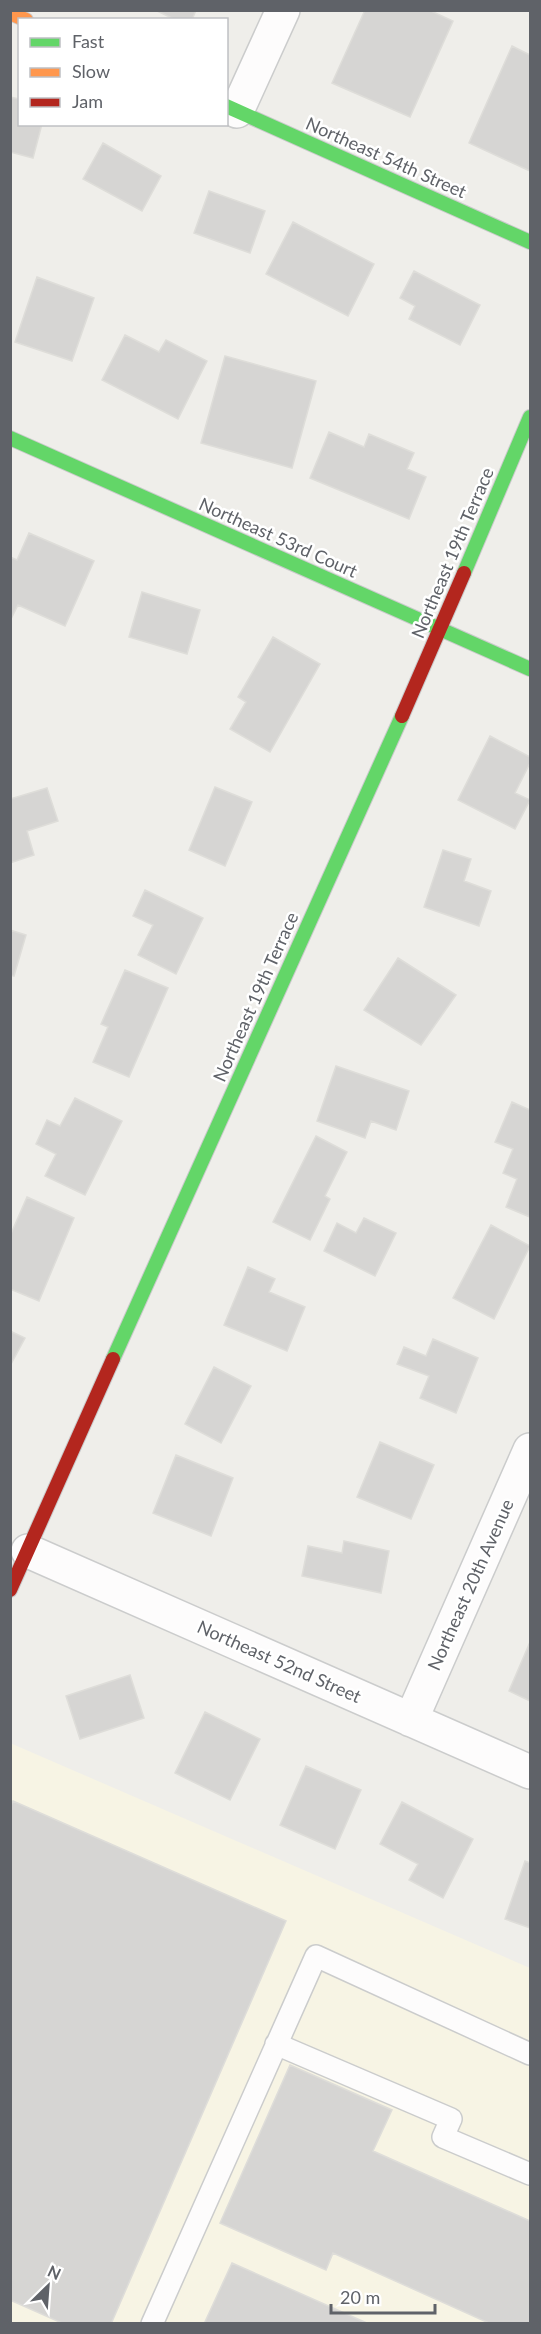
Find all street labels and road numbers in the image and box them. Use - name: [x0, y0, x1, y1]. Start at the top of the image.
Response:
- street label: Northeast 54th Street: [303, 112, 471, 203]
- street label: Northeast 19th Terrace: [406, 464, 498, 641]
- street label: Northeast 53rd Court: [196, 492, 361, 582]
- street label: Northeast 19th Terrace: [208, 908, 302, 1085]
- street label: Northeast 20th Avenue: [422, 1496, 518, 1674]
- street label: Northeast 52nd Street: [194, 1615, 365, 1707]

